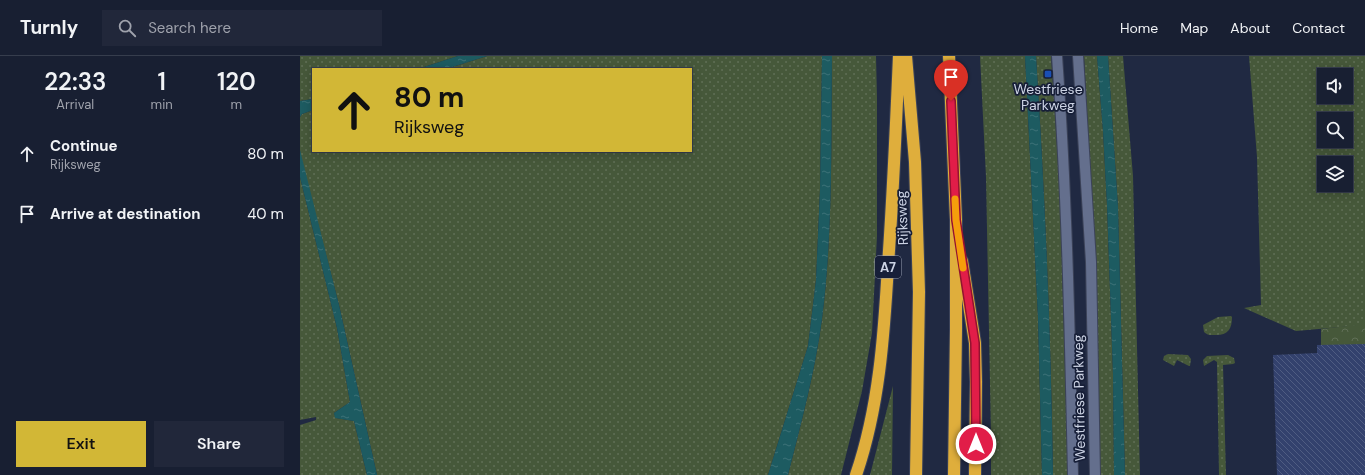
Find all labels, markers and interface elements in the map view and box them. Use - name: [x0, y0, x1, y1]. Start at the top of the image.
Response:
- search box: [102, 10, 382, 46]
- text: Turnly: [20, 15, 78, 40]
- icon: search: [116, 17, 138, 39]
- text: Search here: [148, 18, 231, 38]
- text: Home: [1120, 19, 1158, 37]
- text: Map: [1180, 19, 1208, 37]
- text: About: [1230, 19, 1270, 37]
- text: Contact: [1292, 19, 1345, 37]
- pin: [934, 60, 968, 101]
- text: 22:33: [44, 66, 106, 97]
- text: 1: [158, 66, 166, 97]
- text: 120: [217, 66, 256, 97]
- icon: arrive: [940, 66, 962, 88]
- map controls: [1317, 68, 1353, 192]
- button: sound: [1317, 68, 1353, 104]
- marker: Westfriese Parkweg: [1043, 69, 1053, 79]
- text: 80 m: [394, 79, 464, 116]
- place label: Westfriese Parkweg: [1013, 80, 1083, 114]
- icon: ahead: [328, 84, 380, 136]
- text: Arrival: [56, 96, 94, 113]
- text: min: [151, 96, 173, 113]
- text: m: [231, 96, 242, 113]
- button: search: [1317, 112, 1353, 148]
- text: Rijksweg: [394, 115, 464, 139]
- text: Continue: [50, 136, 118, 156]
- icon: ahead: [16, 143, 38, 165]
- text: 80 m: [247, 144, 284, 164]
- text: Rijksweg: [50, 156, 101, 173]
- button: layers: [1317, 156, 1353, 192]
- street label: Rijksweg: [892, 190, 912, 246]
- icon: arrive: [16, 203, 38, 225]
- text: Arrive at destination: [50, 204, 201, 224]
- text: 40 m: [247, 204, 284, 224]
- road number: A7: [875, 256, 901, 278]
- street label: Westfriese Parkweg: [1069, 334, 1089, 462]
- button: Exit: [16, 421, 146, 467]
- button: Share: [154, 421, 284, 467]
- position arrow: [955, 423, 997, 465]

